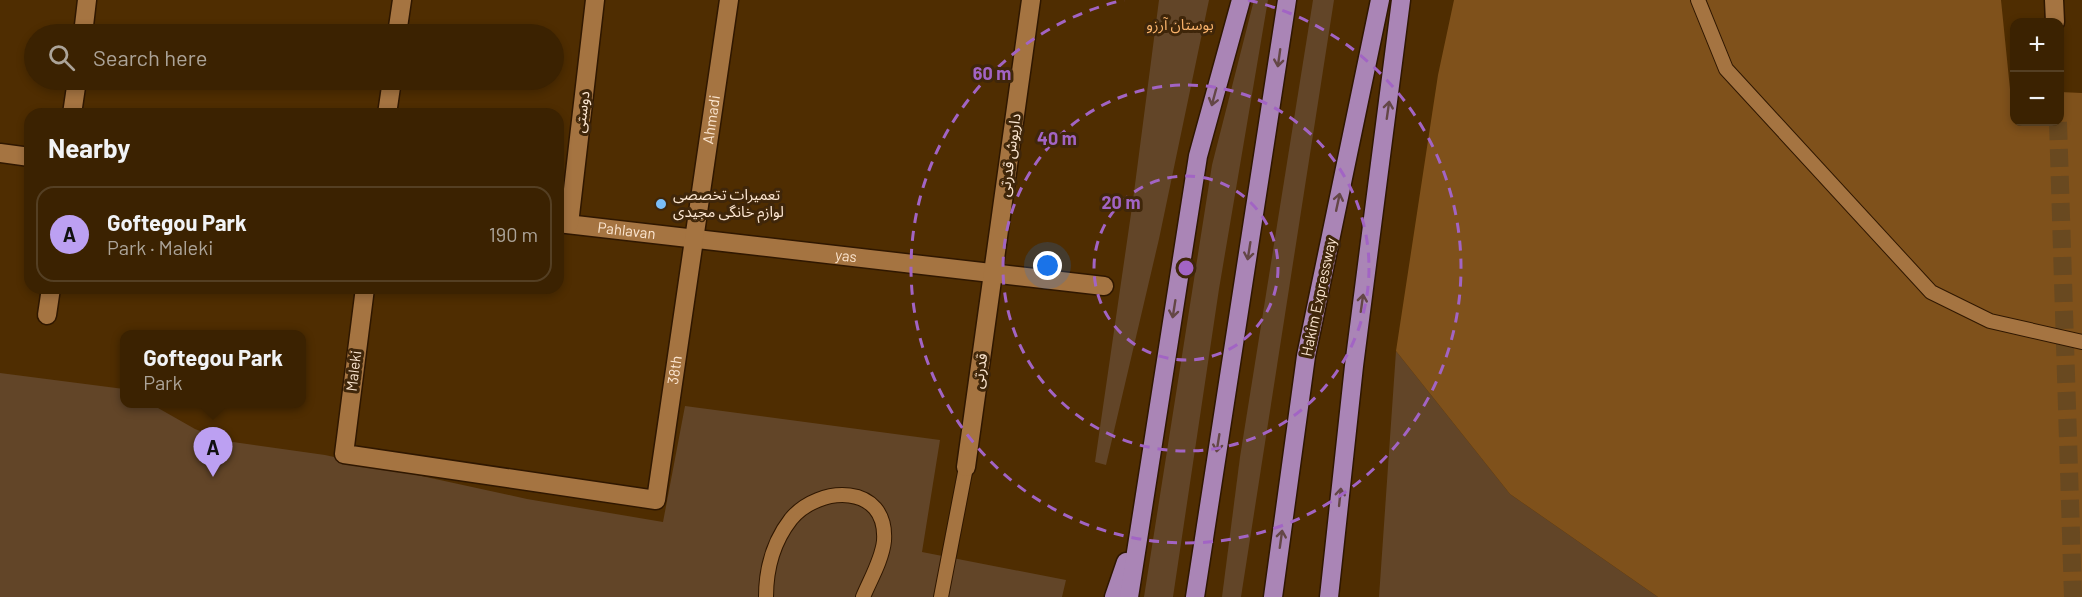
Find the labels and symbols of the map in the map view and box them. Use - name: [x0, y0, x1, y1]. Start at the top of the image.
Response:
- park label: بوستان آرزو: [1146, 15, 1214, 34]
- one-way arrow: [1274, 48, 1285, 67]
- text: 60 m: [973, 62, 1011, 84]
- one-way arrow: [1208, 87, 1220, 106]
- street label: دوستی: [569, 90, 594, 134]
- street label: Ahmadi: [698, 94, 723, 145]
- one-way arrow: [1383, 101, 1394, 121]
- street label: داریوش قدرتی: [994, 112, 1025, 198]
- text: 40 m: [1037, 127, 1077, 149]
- place label: تعمیرات تخصصی لوازم خانگی مجیدی: [673, 185, 784, 223]
- text: 20 m: [1102, 191, 1140, 213]
- one-way arrow: [1333, 193, 1345, 212]
- marker: تعمیرات تخصصی لوازم خانگی مجیدی: [654, 197, 668, 211]
- street label: Pahlavan: [597, 218, 657, 242]
- street label: Hakim Expressway: [1297, 236, 1339, 358]
- one-way arrow: [1244, 240, 1255, 260]
- street label: yas: [834, 245, 858, 265]
- your location: [1033, 251, 1062, 280]
- centre of rings: [1176, 258, 1196, 278]
- one-way arrow: [1357, 294, 1368, 314]
- one-way arrow: [1168, 299, 1179, 318]
- street label: Maleki: [342, 349, 364, 392]
- street label: قدرتی: [968, 352, 991, 390]
- street label: 38th: [663, 354, 685, 386]
- pin: A: [194, 428, 232, 477]
- one-way arrow: [1213, 433, 1224, 453]
- one-way arrow: [1335, 488, 1346, 508]
- one-way arrow: [1276, 530, 1287, 549]

